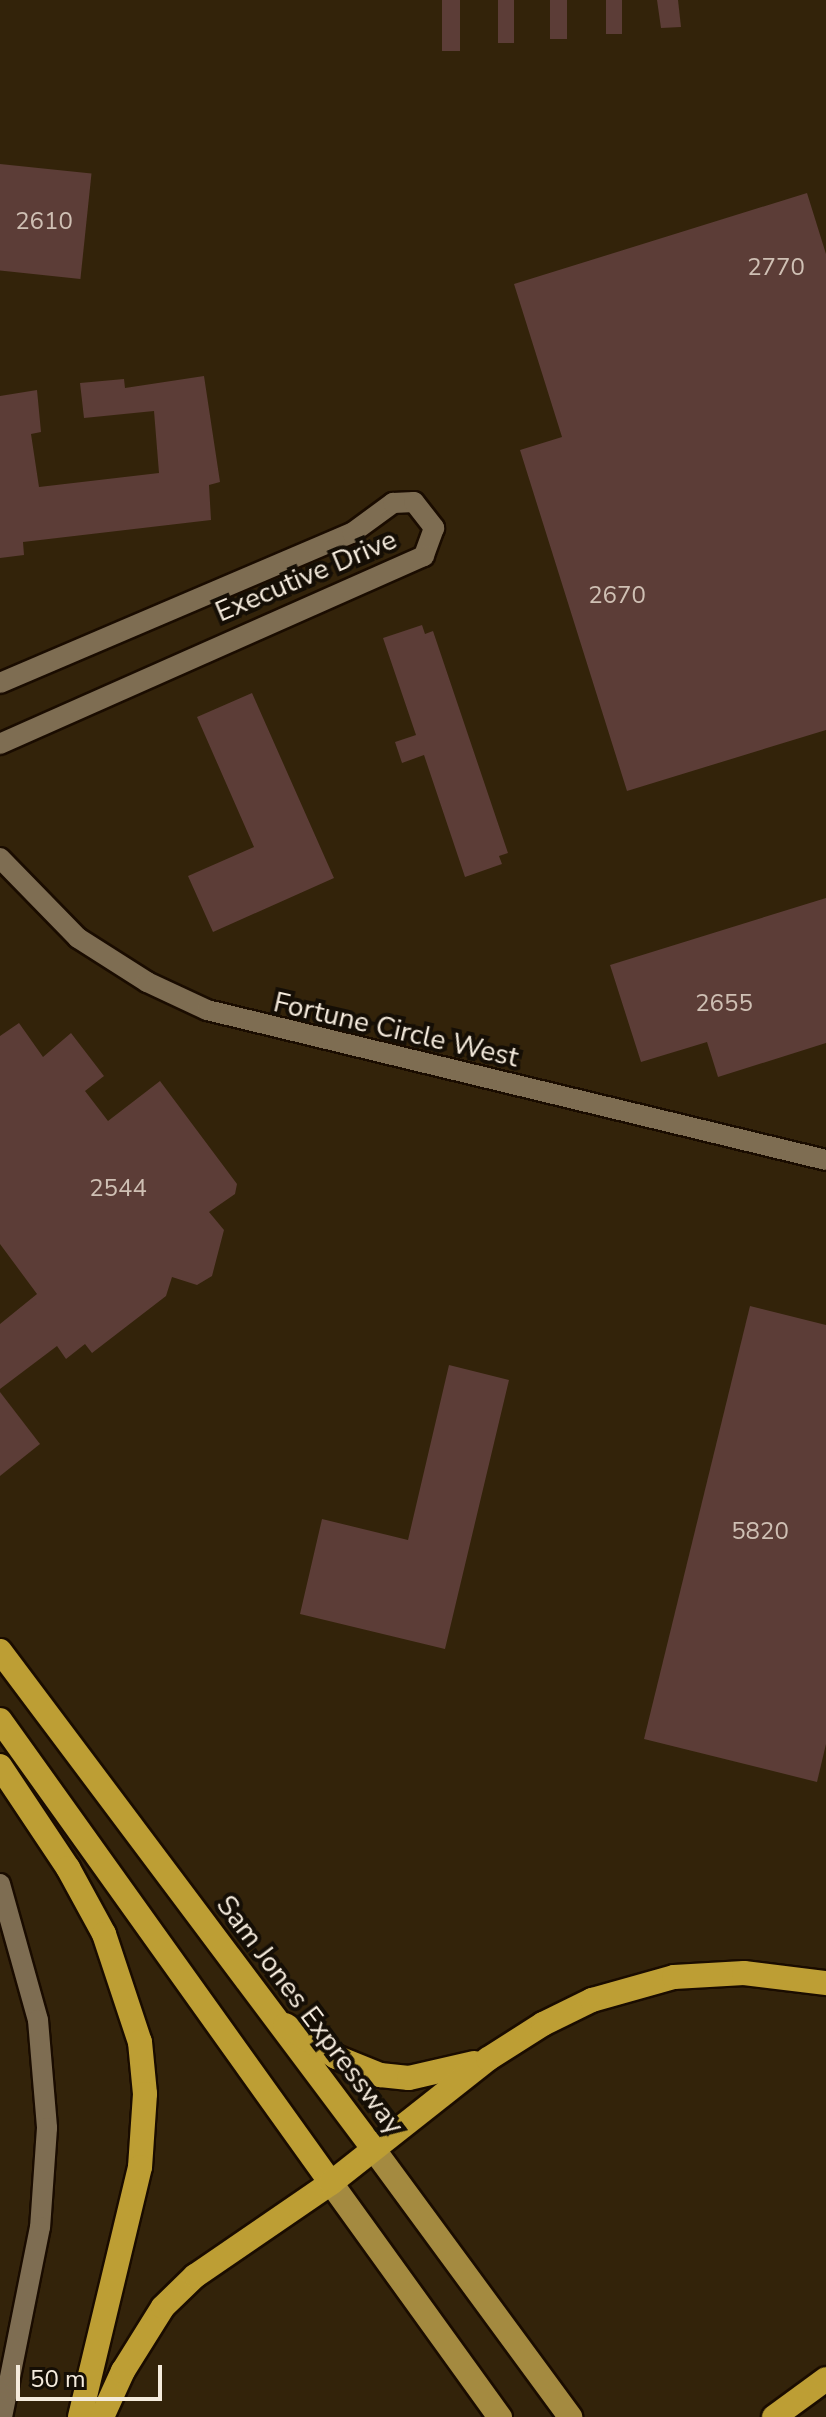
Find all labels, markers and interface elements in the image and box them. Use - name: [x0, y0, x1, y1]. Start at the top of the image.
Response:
- house number: 2610: [15, 208, 73, 236]
- house number: 2770: [747, 254, 805, 282]
- street label: Executive Drive: [210, 523, 402, 629]
- house number: 2670: [588, 582, 646, 610]
- street label: Fortune Circle West: [270, 985, 522, 1075]
- house number: 2655: [695, 990, 753, 1018]
- house number: 2544: [89, 1175, 147, 1203]
- house number: 5820: [731, 1518, 789, 1546]
- street label: Sam Jones Expressway: [209, 1889, 411, 2141]
- scale bar: [20, 2349, 166, 2399]
- text: 50 m: [30, 2363, 86, 2395]

